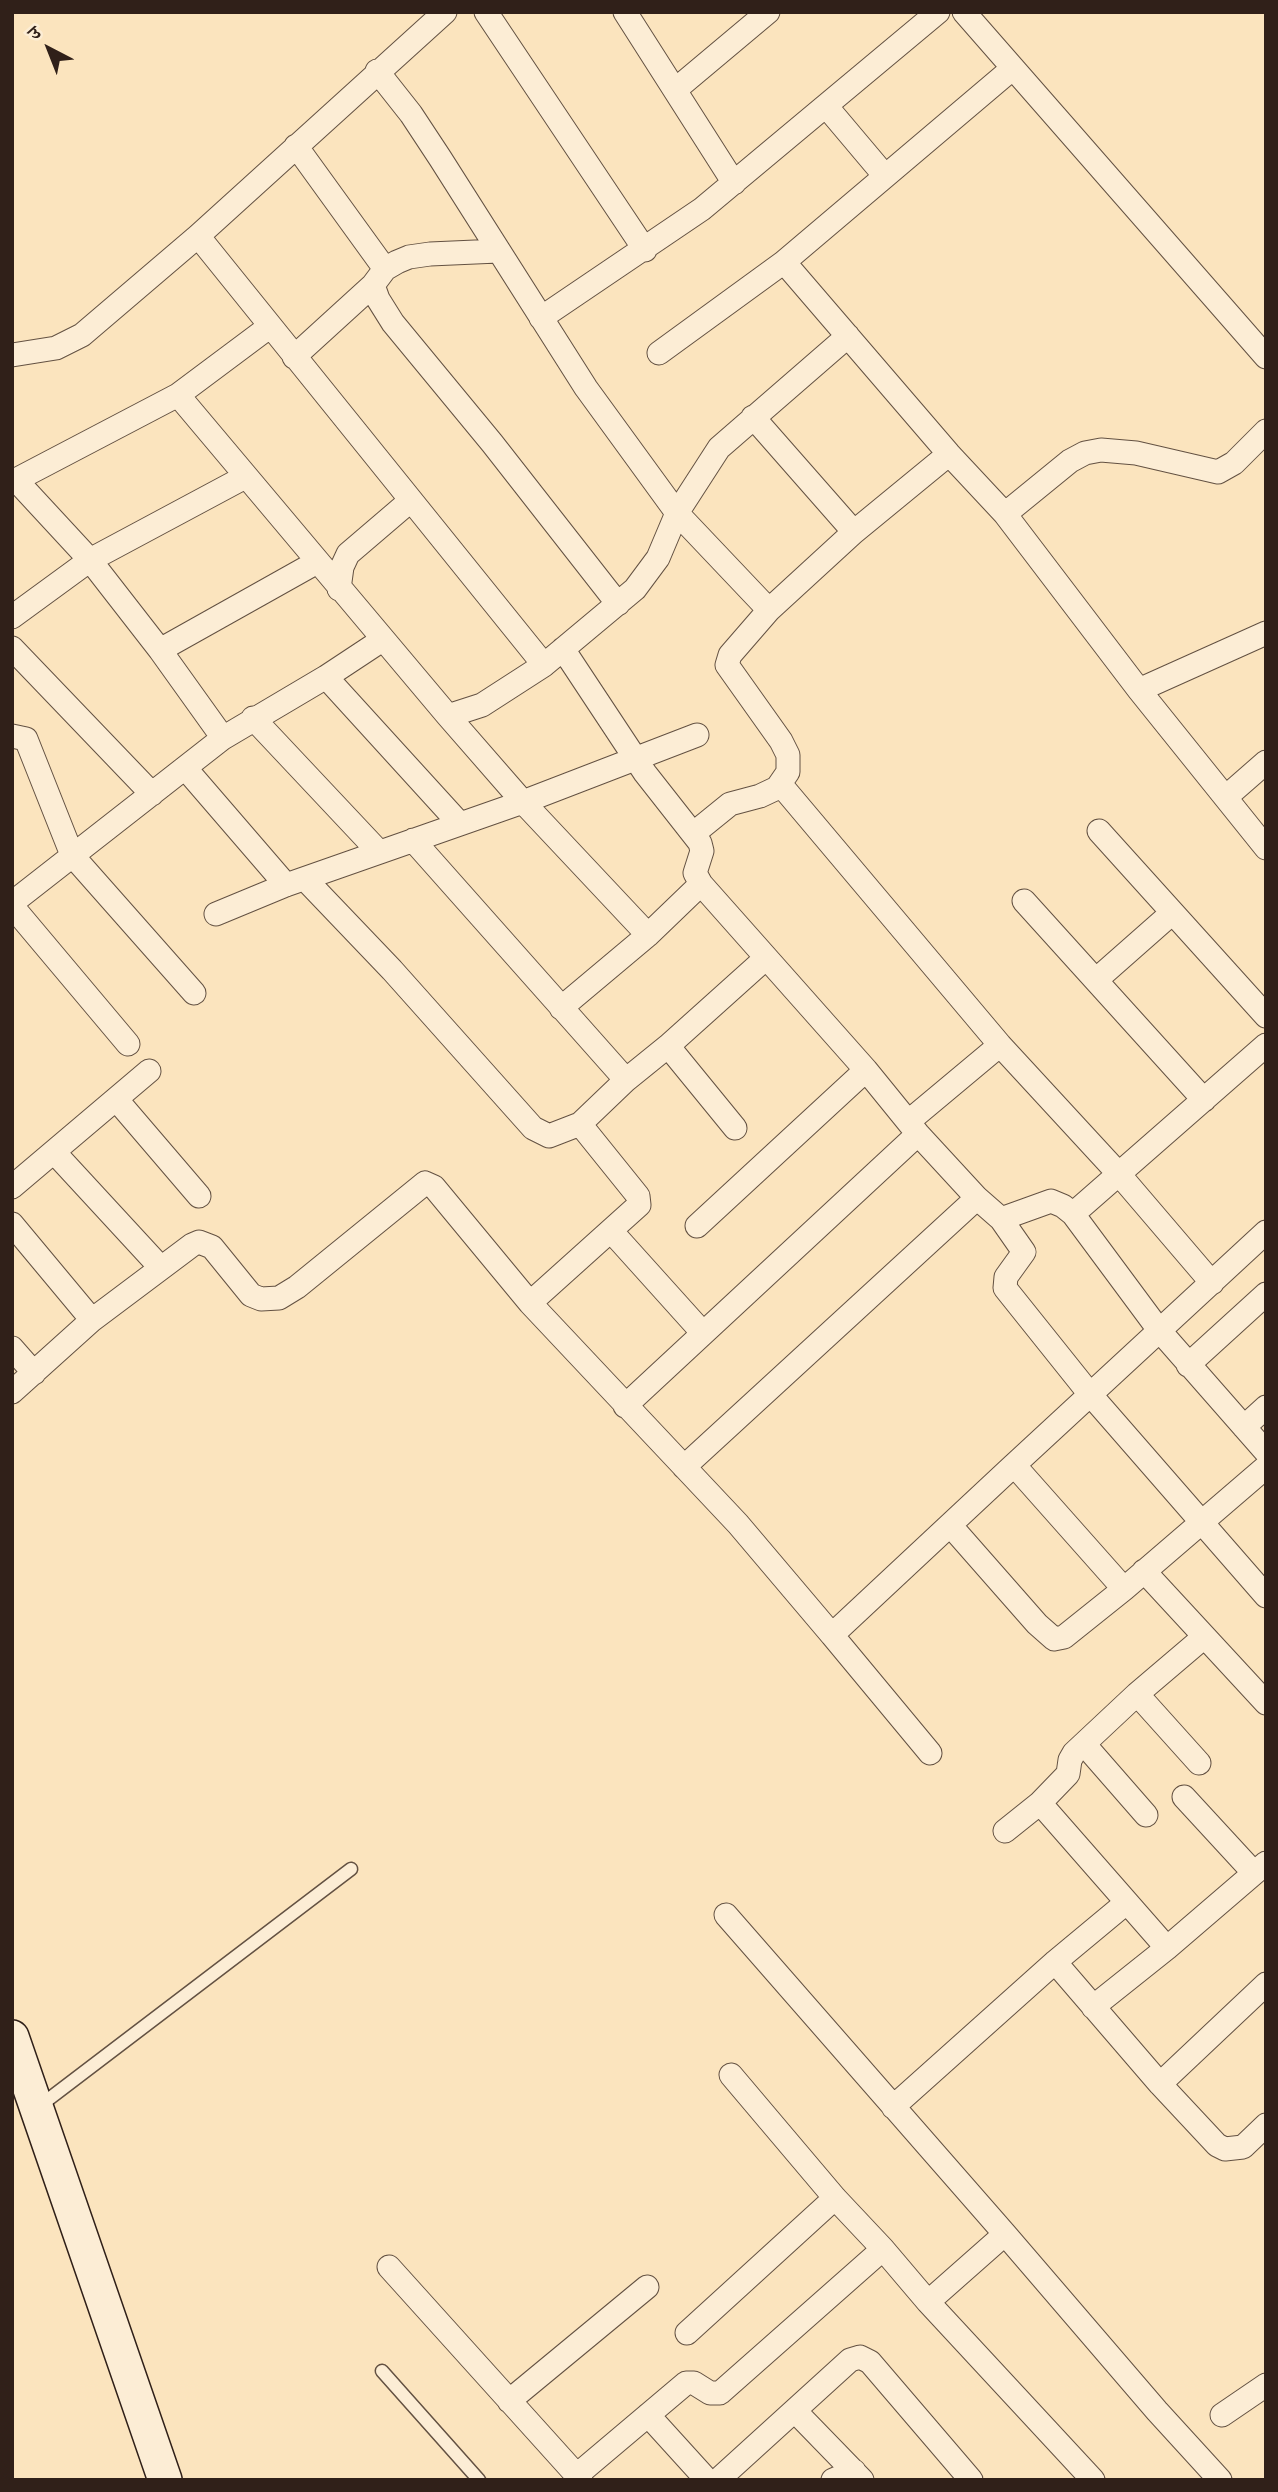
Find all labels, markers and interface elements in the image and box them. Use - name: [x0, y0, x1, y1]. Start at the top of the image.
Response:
- north arrow: [14, 14, 84, 84]
- text: उ: [23, 21, 46, 45]

